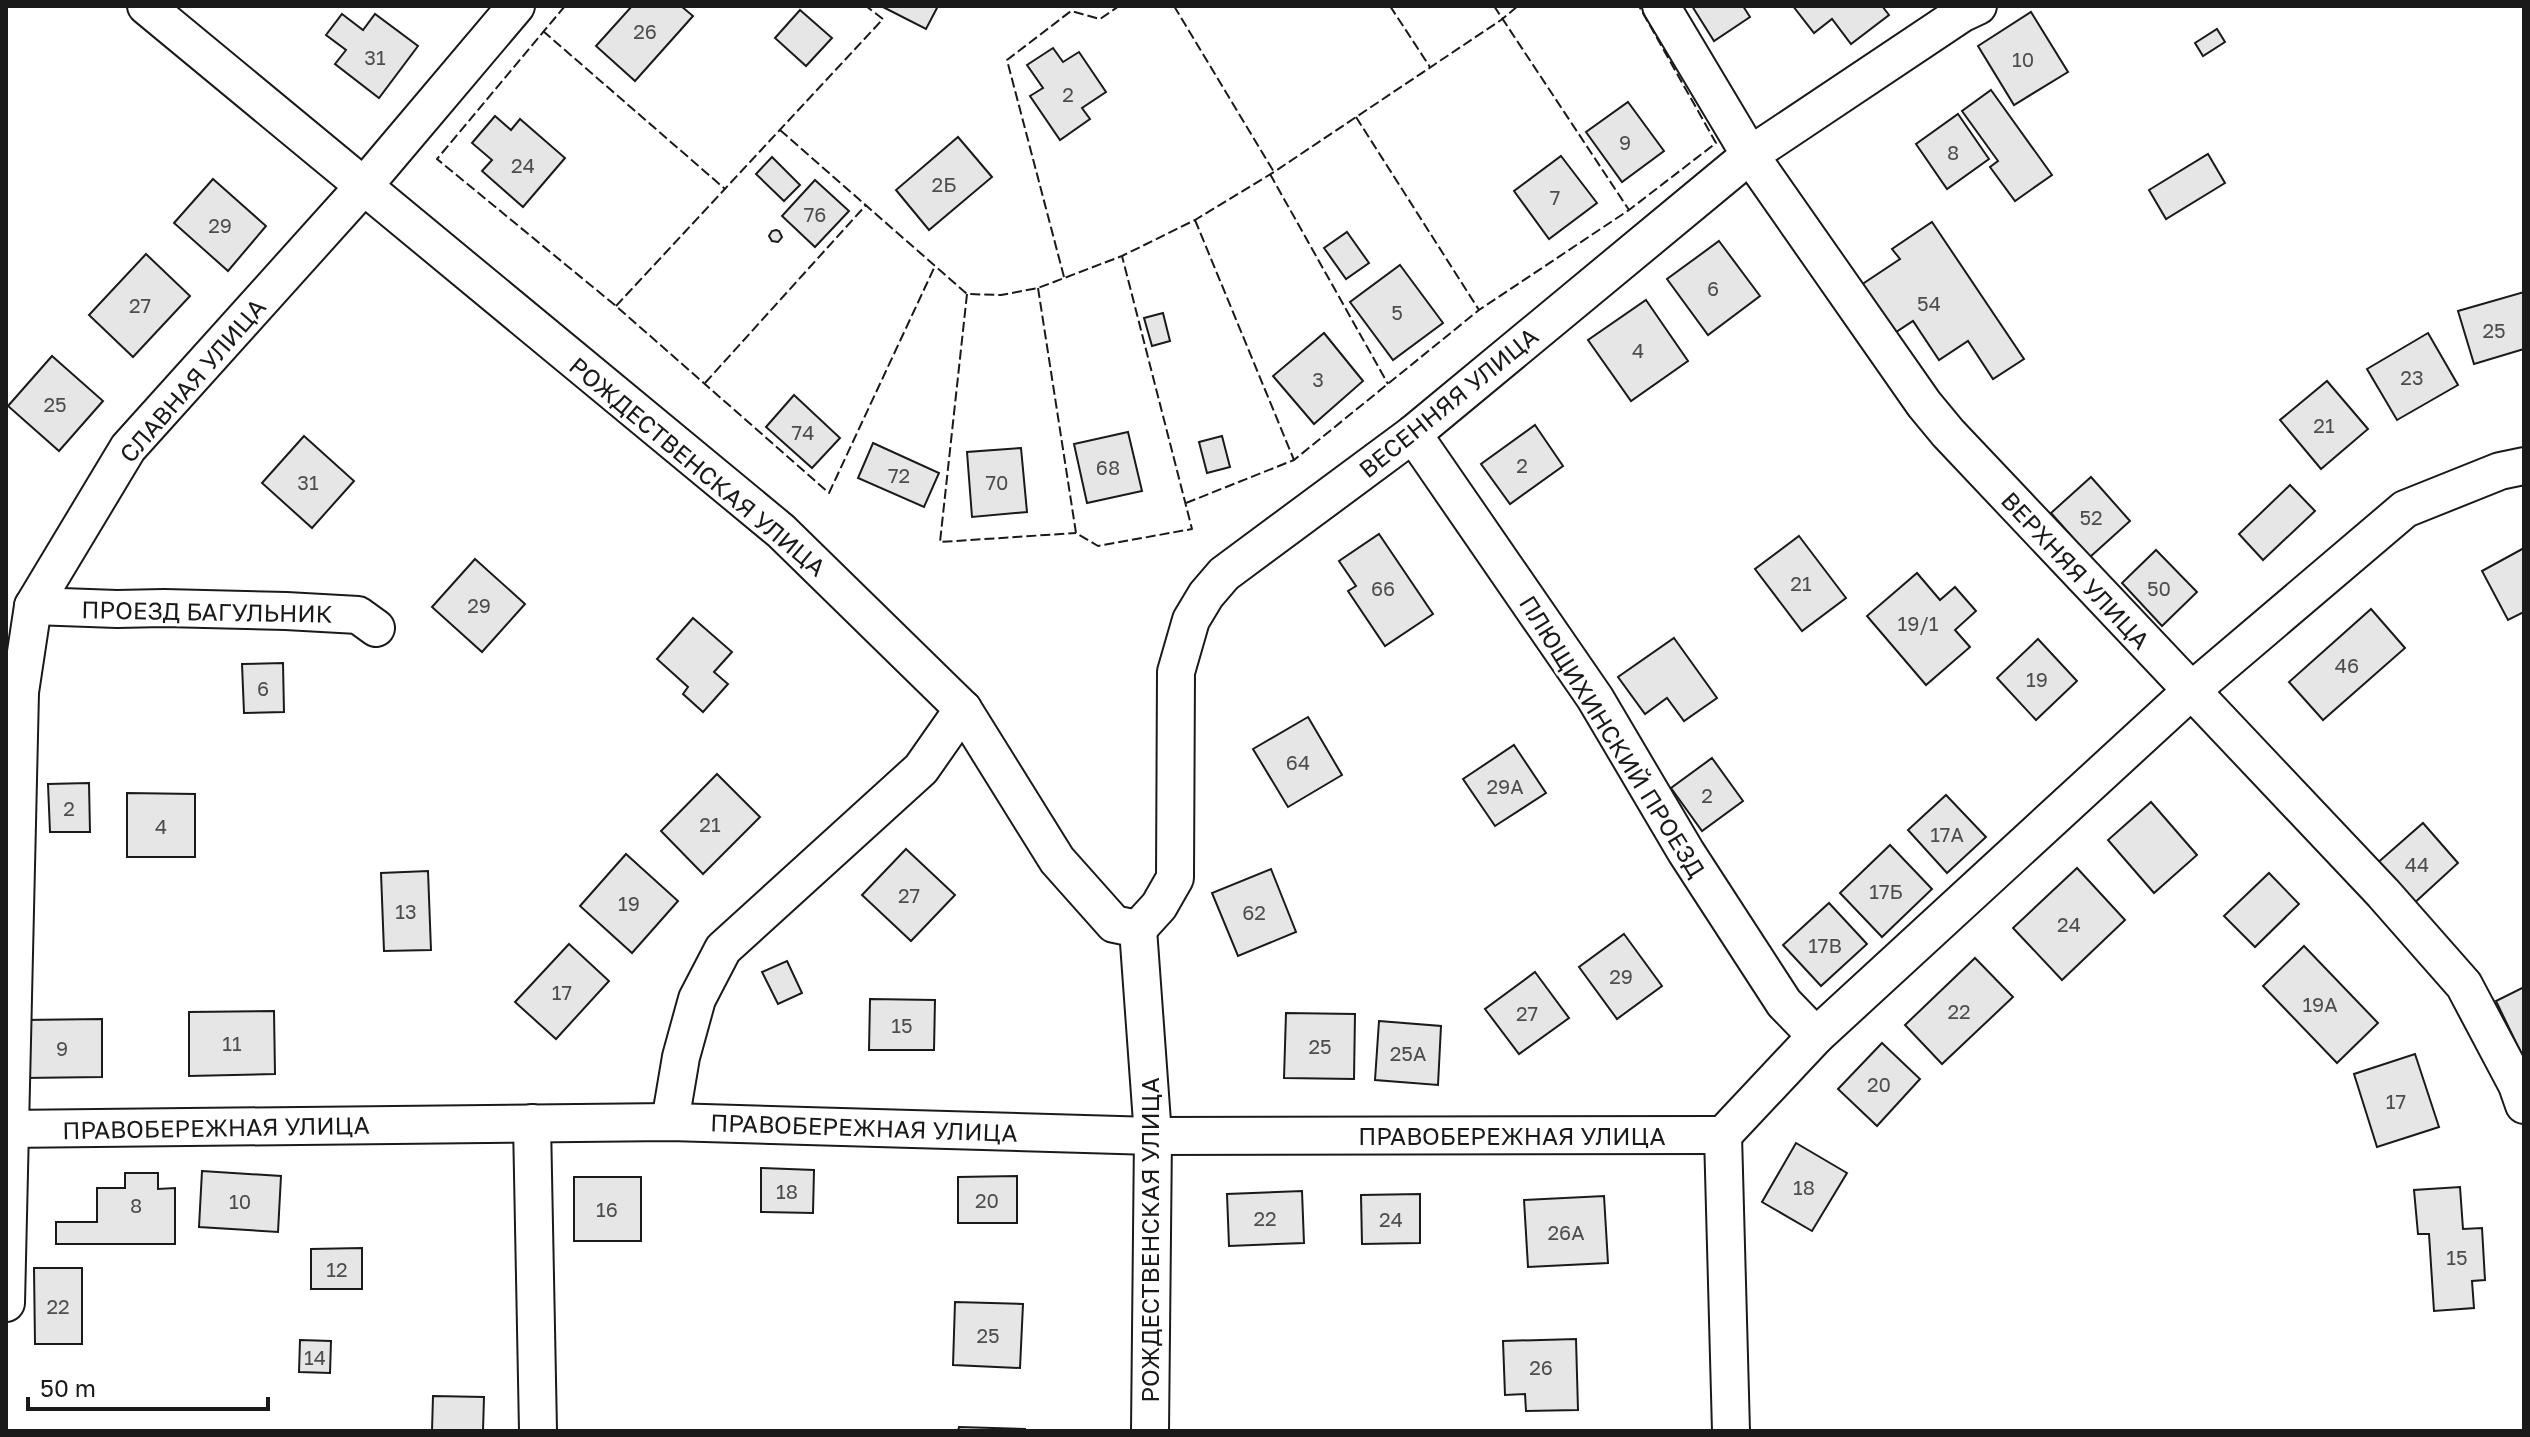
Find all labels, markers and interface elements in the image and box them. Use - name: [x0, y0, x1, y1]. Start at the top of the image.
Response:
- house number: 26: [633, 19, 657, 43]
- house number: 31: [364, 45, 386, 69]
- house number: 10: [2012, 47, 2034, 71]
- house number: 2: [1062, 82, 1074, 106]
- house number: 9: [1619, 130, 1631, 154]
- house number: 8: [1947, 140, 1959, 164]
- house number: 24: [511, 153, 535, 177]
- house number: 2Б: [932, 172, 956, 196]
- house number: 7: [1550, 185, 1560, 209]
- house number: 76: [804, 202, 826, 226]
- house number: 29: [208, 213, 232, 237]
- house number: 6: [1707, 276, 1719, 300]
- house number: 54: [1917, 291, 1941, 315]
- street label: СЛАВНАЯ УЛИЦА: [113, 292, 271, 468]
- house number: 27: [129, 293, 151, 317]
- house number: 5: [1391, 300, 1403, 324]
- house number: 25: [2482, 318, 2506, 342]
- street label: ВЕСЕННЯЯ УЛИЦА: [1353, 321, 1543, 483]
- house number: 4: [1632, 338, 1644, 362]
- street label: РОЖДЕСТВЕНСКАЯ УЛИЦА: [564, 350, 832, 582]
- house number: 23: [2400, 365, 2424, 389]
- house number: 3: [1312, 367, 1324, 391]
- house number: 25: [43, 392, 67, 416]
- house number: 21: [2313, 413, 2335, 437]
- house number: 74: [792, 420, 814, 444]
- house number: 2: [1516, 453, 1528, 477]
- house number: 68: [1096, 455, 1120, 479]
- house number: 72: [888, 463, 910, 487]
- house number: 31: [297, 470, 319, 494]
- house number: 70: [986, 470, 1009, 494]
- street label: ВЕРХНЯЯ УЛИЦА: [1996, 485, 2156, 655]
- house number: 52: [2079, 505, 2103, 529]
- house number: 21: [1790, 571, 1812, 595]
- house number: 66: [1371, 576, 1395, 600]
- house number: 50: [2147, 576, 2171, 600]
- street label: ПЛЮЩИХИНСКИЙ ПРОЕЗД: [1514, 590, 1712, 882]
- house number: 29: [467, 593, 491, 617]
- street label: ПРОЕЗД БАГУЛЬНИК: [81, 594, 333, 628]
- house number: 19/1: [1897, 611, 1939, 635]
- house number: 46: [2335, 653, 2359, 677]
- house number: 19: [2026, 667, 2048, 691]
- house number: 6: [257, 676, 269, 700]
- house number: 64: [1286, 750, 1310, 774]
- house number: 29А: [1486, 774, 1524, 798]
- house number: 2: [1701, 783, 1713, 807]
- house number: 2: [63, 796, 75, 820]
- house number: 21: [699, 812, 721, 836]
- house number: 4: [155, 814, 167, 838]
- house number: 17А: [1930, 822, 1964, 846]
- house number: 44: [2405, 852, 2429, 876]
- house number: 17Б: [1869, 879, 1903, 903]
- house number: 27: [898, 883, 920, 907]
- house number: 19: [618, 891, 640, 915]
- house number: 13: [395, 899, 417, 923]
- house number: 62: [1242, 900, 1266, 924]
- house number: 24: [2057, 912, 2081, 936]
- house number: 17В: [1808, 933, 1842, 957]
- house number: 29: [1609, 964, 1633, 988]
- house number: 17: [552, 980, 572, 1004]
- house number: 19А: [2302, 992, 2338, 1016]
- house number: 22: [1947, 999, 1971, 1023]
- house number: 27: [1516, 1001, 1538, 1025]
- house number: 15: [891, 1013, 913, 1037]
- house number: 11: [222, 1031, 242, 1055]
- house number: 25: [1308, 1034, 1332, 1058]
- house number: 9: [56, 1036, 68, 1060]
- house number: 25А: [1390, 1041, 1426, 1065]
- house number: 20: [1867, 1072, 1891, 1096]
- street label: РОЖДЕСТВЕНСКАЯ УЛИЦА: [1135, 1077, 1164, 1403]
- house number: 17: [2386, 1089, 2406, 1113]
- street label: ПРАВОБЕРЕЖНАЯ УЛИЦА: [710, 1107, 1018, 1147]
- street label: ПРАВОБЕРЕЖНАЯ УЛИЦА: [62, 1110, 370, 1144]
- street label: ПРАВОБЕРЕЖНАЯ УЛИЦА: [1358, 1121, 1666, 1150]
- house number: 18: [1793, 1175, 1815, 1199]
- house number: 18: [776, 1179, 798, 1203]
- house number: 20: [975, 1188, 999, 1212]
- house number: 10: [229, 1189, 251, 1213]
- house number: 8: [130, 1193, 142, 1217]
- house number: 16: [596, 1197, 618, 1221]
- house number: 22: [1253, 1206, 1277, 1230]
- house number: 24: [1379, 1207, 1403, 1231]
- house number: 26А: [1547, 1220, 1585, 1244]
- house number: 15: [2446, 1245, 2468, 1269]
- house number: 12: [326, 1257, 348, 1281]
- house number: 22: [46, 1294, 70, 1318]
- house number: 25: [976, 1323, 1000, 1347]
- house number: 14: [304, 1345, 326, 1369]
- house number: 26: [1529, 1355, 1553, 1379]
- scale bar: [28, 1361, 268, 1411]
- text: 50 m: [40, 1373, 96, 1402]

